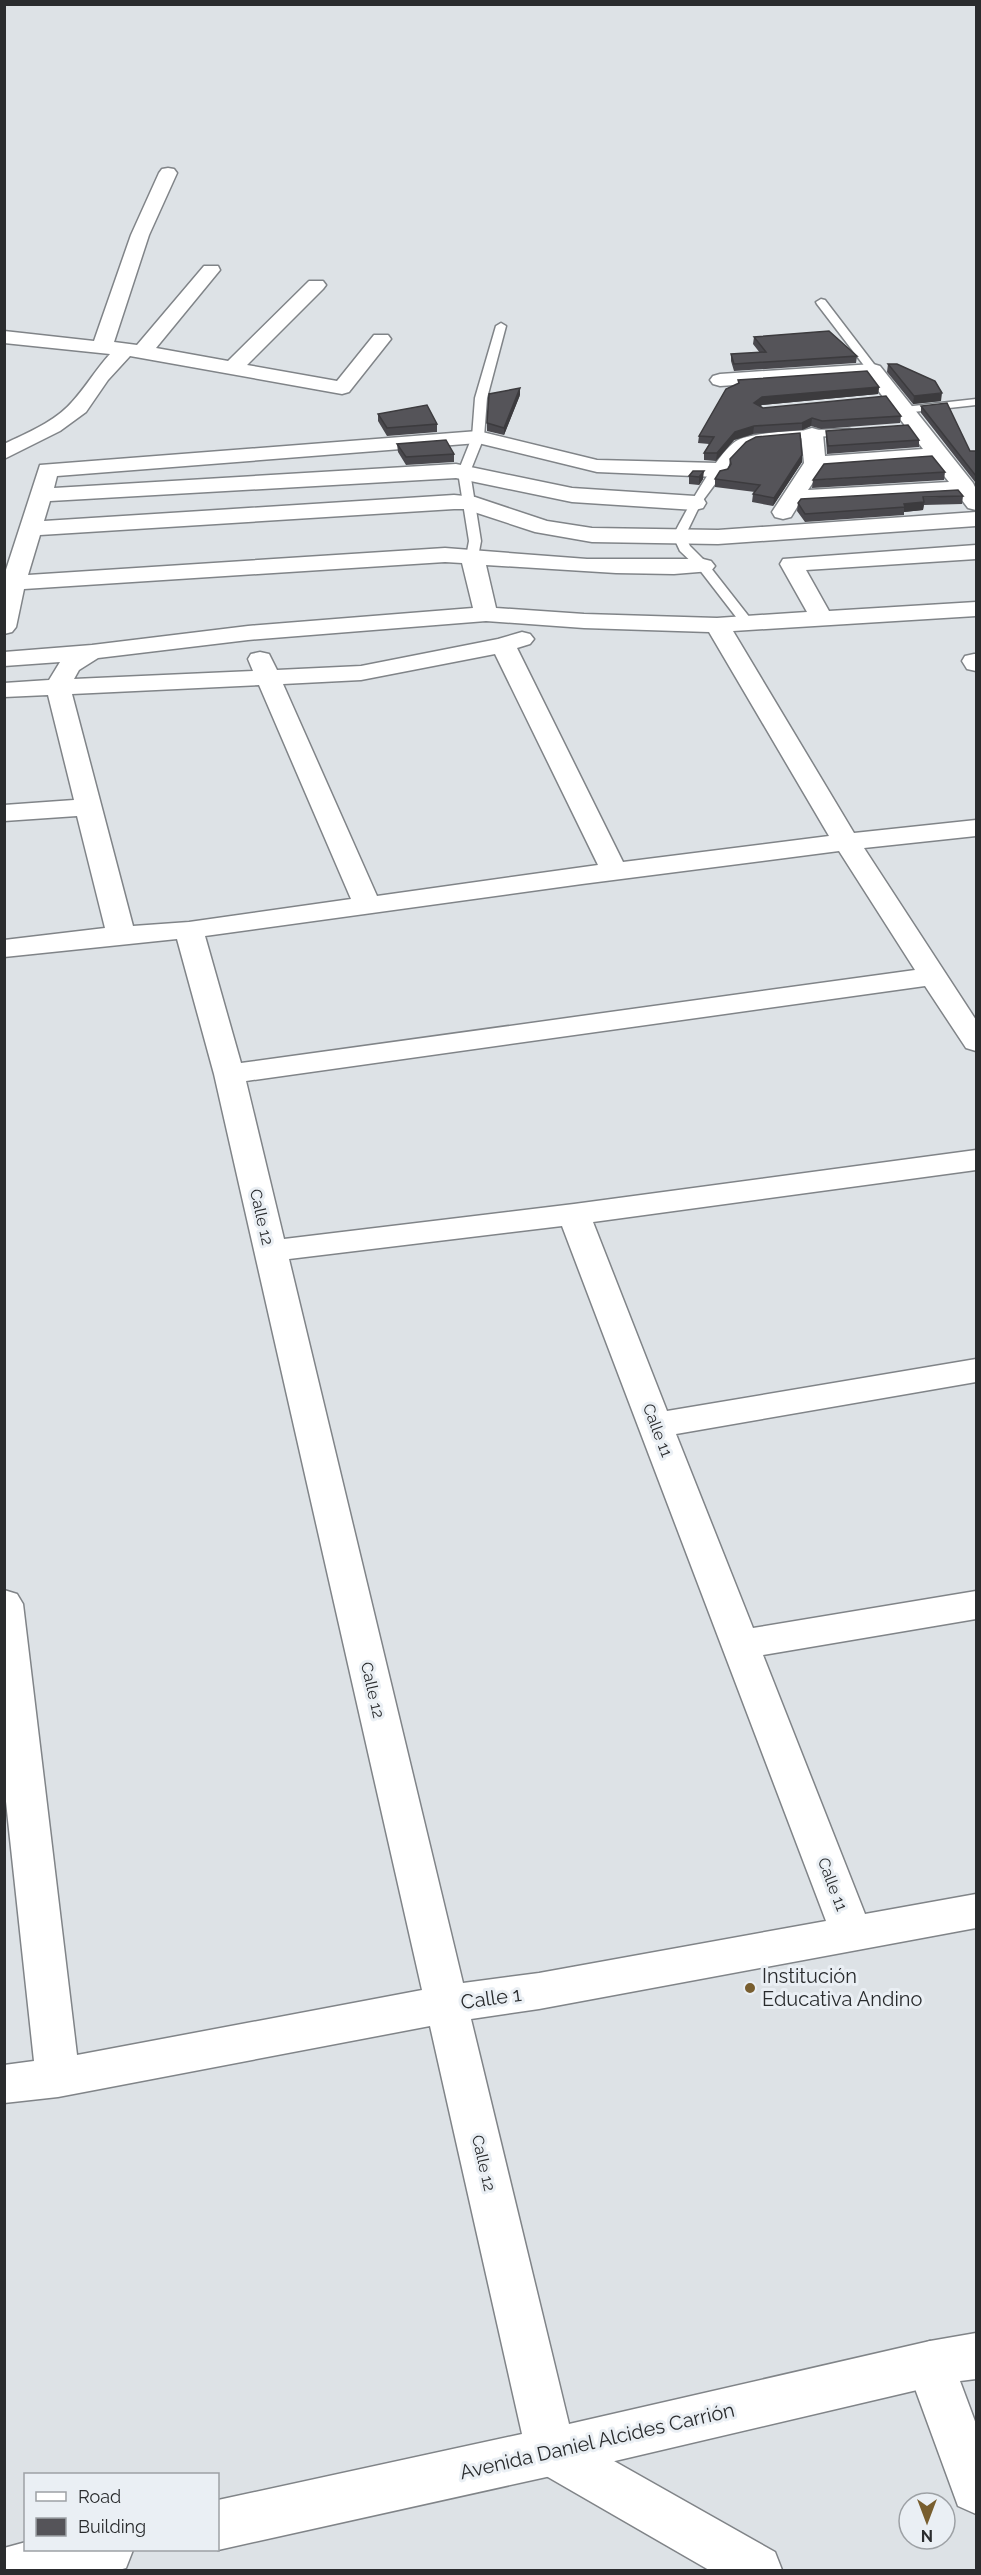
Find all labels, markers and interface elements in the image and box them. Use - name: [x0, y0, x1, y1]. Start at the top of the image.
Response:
- street label: Calle 12: [246, 1187, 277, 1247]
- street label: Calle 11: [639, 1401, 676, 1460]
- street label: Calle 12: [357, 1660, 388, 1720]
- street label: Calle 11: [814, 1855, 851, 1914]
- place label: Institución Educativa Andino: [762, 1964, 922, 2011]
- marker: Institución Educativa Andino: [743, 1981, 757, 1995]
- street label: Calle 1: [459, 1982, 523, 2014]
- street label: Calle 12: [468, 2133, 499, 2193]
- street label: Avenida Daniel Alcides Carrión: [457, 2398, 737, 2484]
- legend: [24, 2473, 219, 2551]
- text: Road: [78, 2486, 121, 2507]
- north arrow: [897, 2491, 957, 2551]
- text: Building: [78, 2516, 146, 2537]
- text: N: [921, 2526, 933, 2545]

